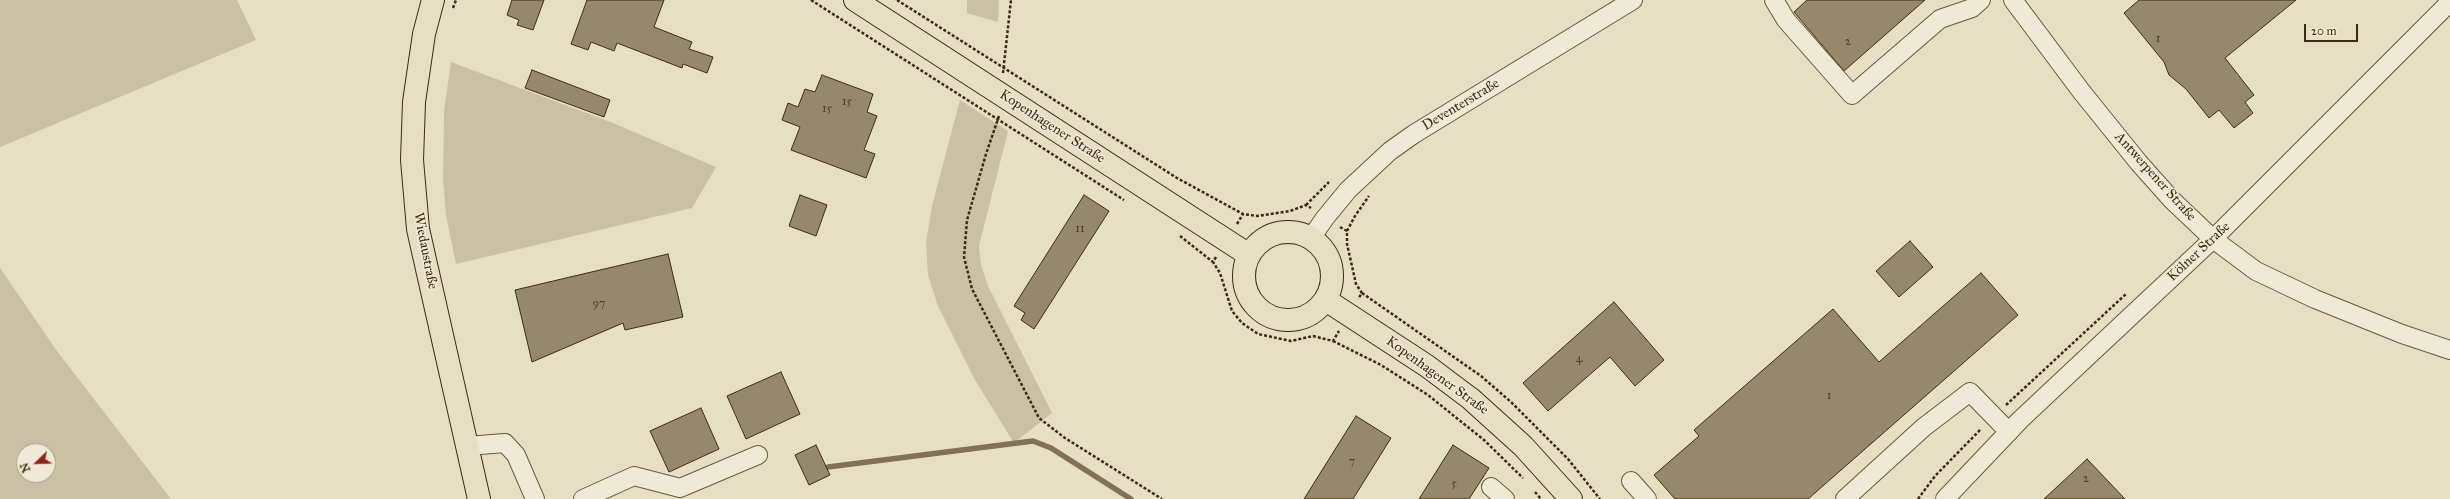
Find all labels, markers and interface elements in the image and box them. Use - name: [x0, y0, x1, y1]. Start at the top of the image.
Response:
- scale bar: [2306, 16, 2360, 42]
- text: 20 m: [2311, 24, 2337, 38]
- house number: 1: [2156, 32, 2160, 46]
- house number: 2: [1845, 35, 1851, 49]
- street label: Deventerstraße: [1419, 75, 1503, 135]
- street label: Kopenhagener Straße: [996, 87, 1108, 167]
- house number: 15: [842, 95, 852, 109]
- house number: 15: [822, 102, 832, 116]
- street label: Antwerpener Straße: [2111, 129, 2199, 225]
- street label: Wiedaustraße: [409, 211, 441, 291]
- street label: Kölner Straße: [2164, 219, 2234, 285]
- house number: 11: [1075, 222, 1085, 236]
- house number: 97: [593, 297, 605, 311]
- street label: Kopenhagener Straße: [1383, 333, 1491, 419]
- house number: 4: [1576, 352, 1582, 366]
- house number: 1: [1827, 389, 1831, 403]
- north arrow: [16, 443, 56, 483]
- house number: 7: [1349, 455, 1355, 469]
- text: N: [18, 461, 33, 474]
- house number: 2: [2083, 472, 2089, 486]
- house number: 5: [1451, 477, 1457, 491]

